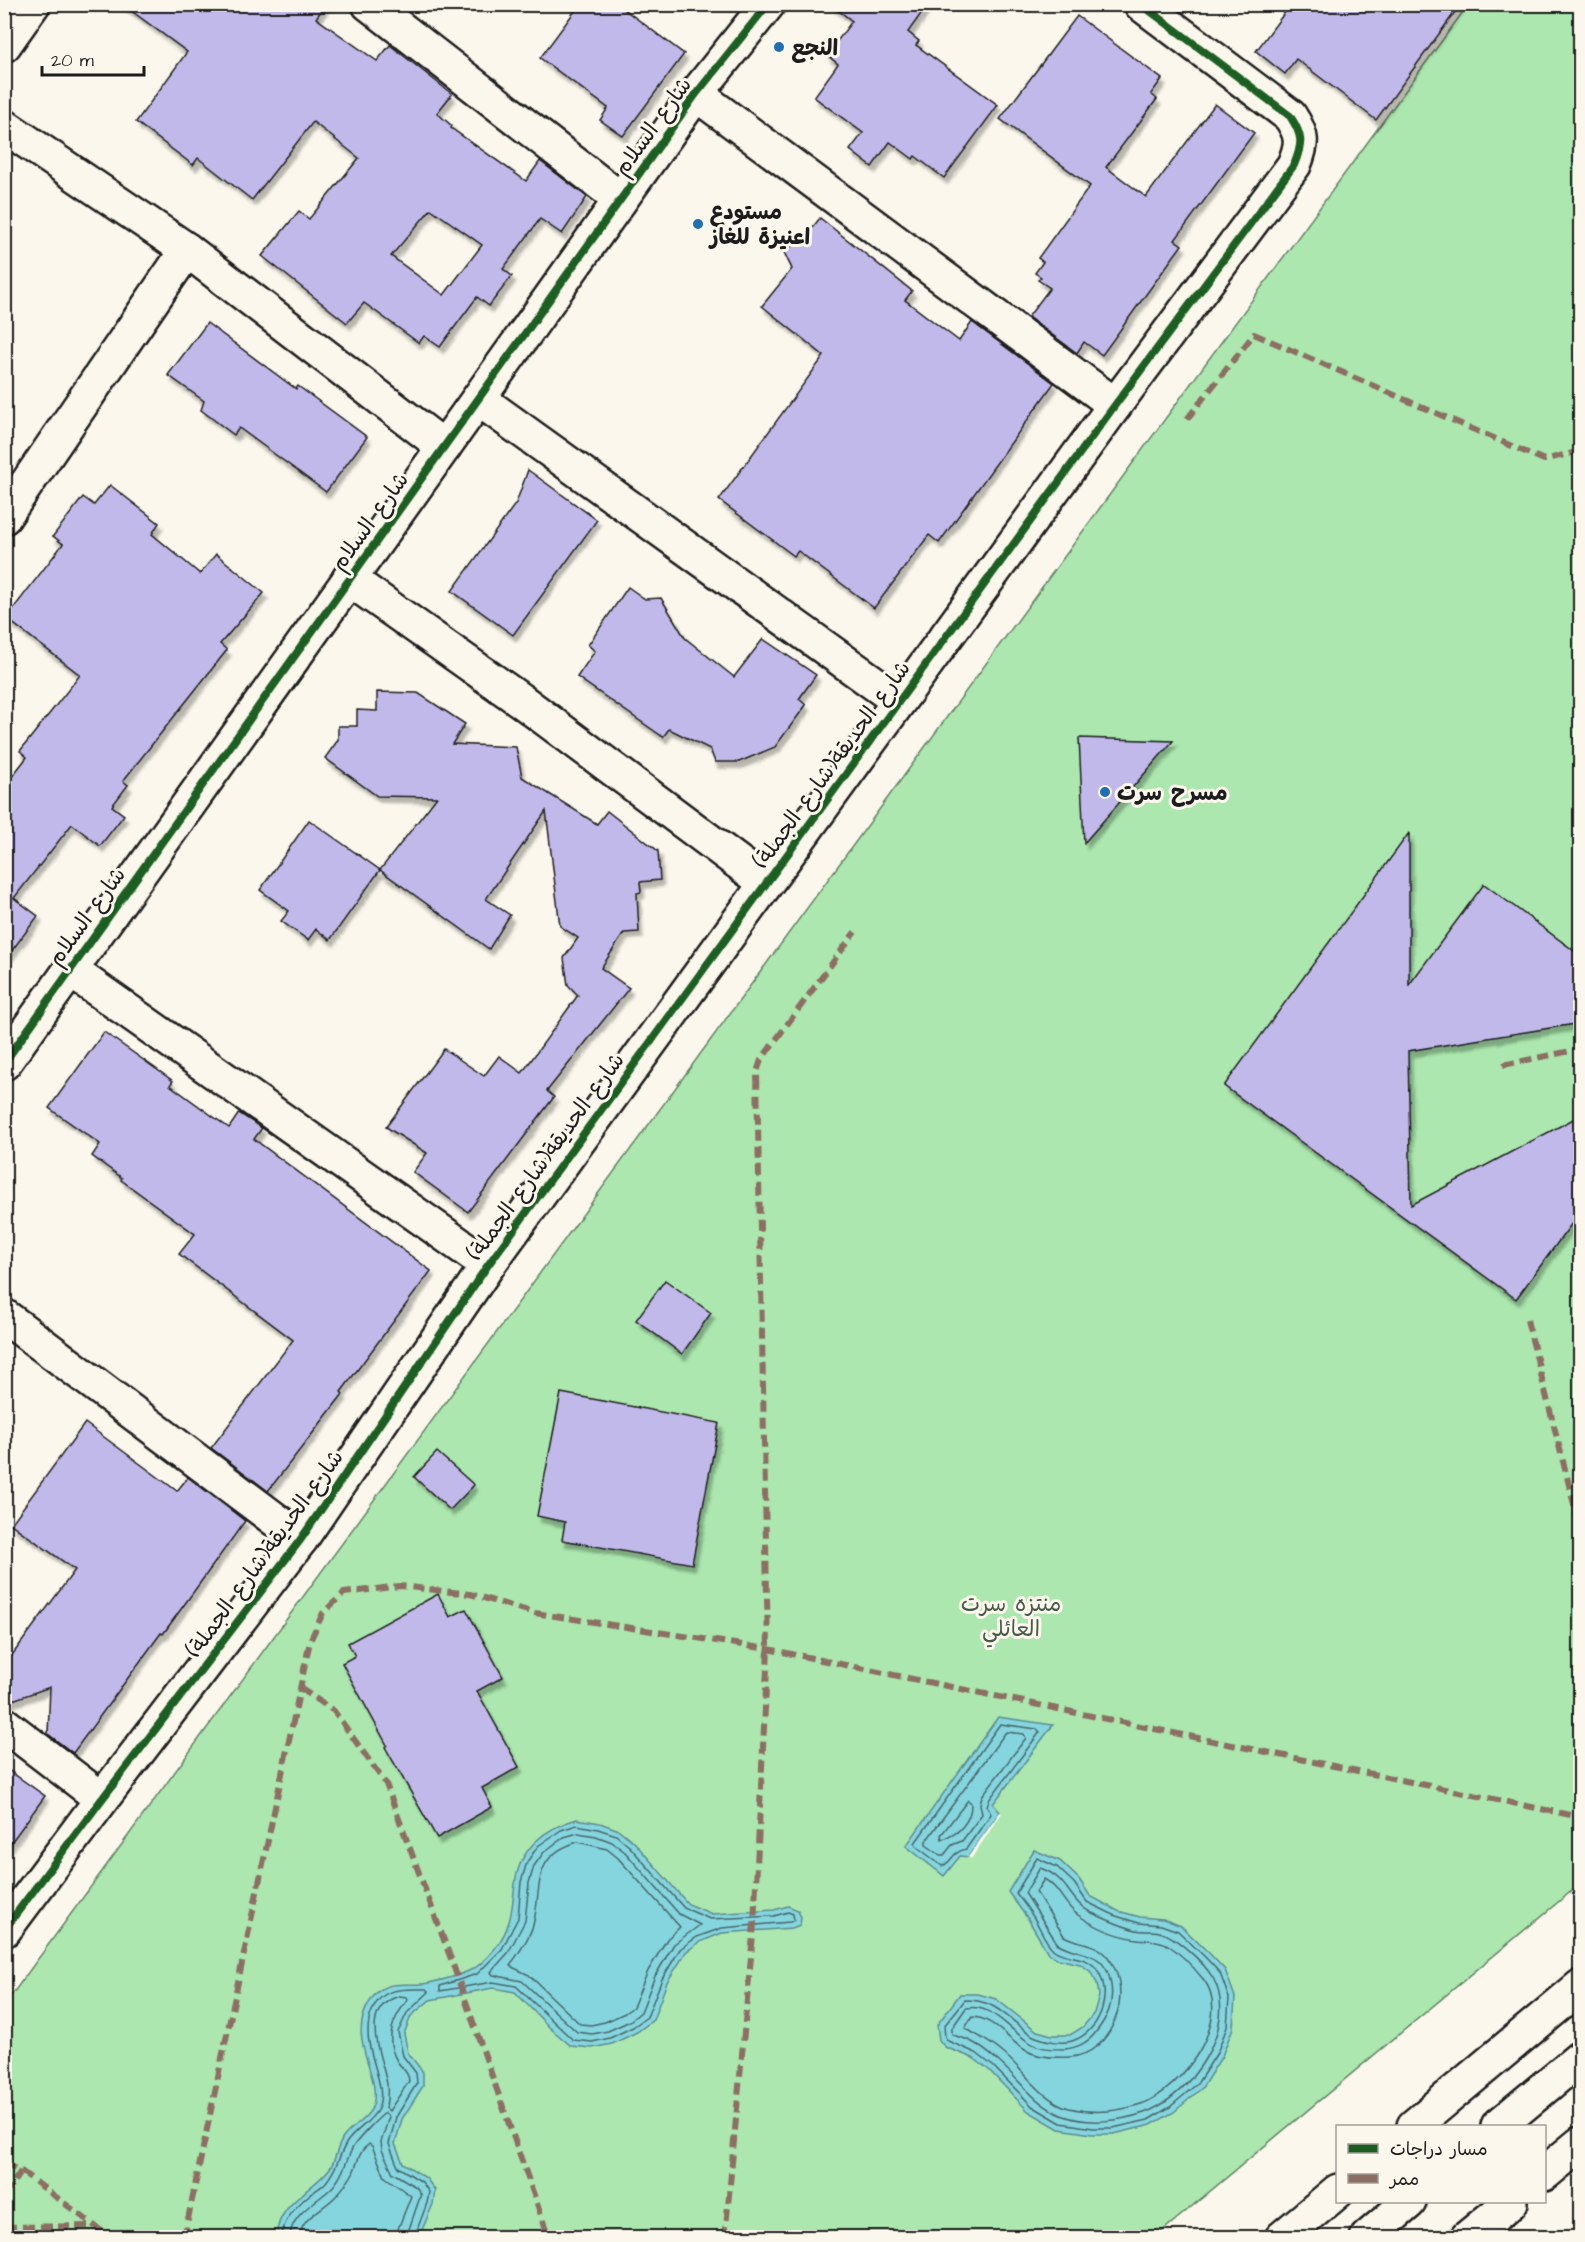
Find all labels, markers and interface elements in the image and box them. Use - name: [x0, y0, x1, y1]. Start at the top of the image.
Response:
- place label: النجع: [791, 33, 838, 64]
- scale bar: [42, 39, 144, 77]
- marker: النجع: [772, 40, 786, 54]
- text: 20 m: [51, 48, 94, 73]
- street label: شارع السلام: [607, 71, 700, 183]
- place label: مستودع اعنيزة للغاز: [708, 197, 810, 253]
- marker: مستودع اعنيزة للغاز: [691, 217, 705, 231]
- street label: شارع السلام: [324, 466, 417, 578]
- street label: شارع الحديقة(شارع الجملة): [746, 655, 918, 875]
- place label: مسرح سرت: [1117, 778, 1228, 809]
- marker: مسرح سرت: [1098, 785, 1112, 799]
- street label: شارع السلام: [41, 861, 134, 973]
- street label: شارع الحديقة(شارع الجملة): [460, 1047, 632, 1267]
- street label: شارع الحديقة(شارع الجملة): [179, 1444, 351, 1664]
- park label: منتزه سرت العائلي: [961, 1589, 1061, 1648]
- legend: [1336, 2125, 1546, 2203]
- text: مسار دراجات: [1390, 2137, 1488, 2162]
- text: ممر: [1388, 2167, 1419, 2192]

